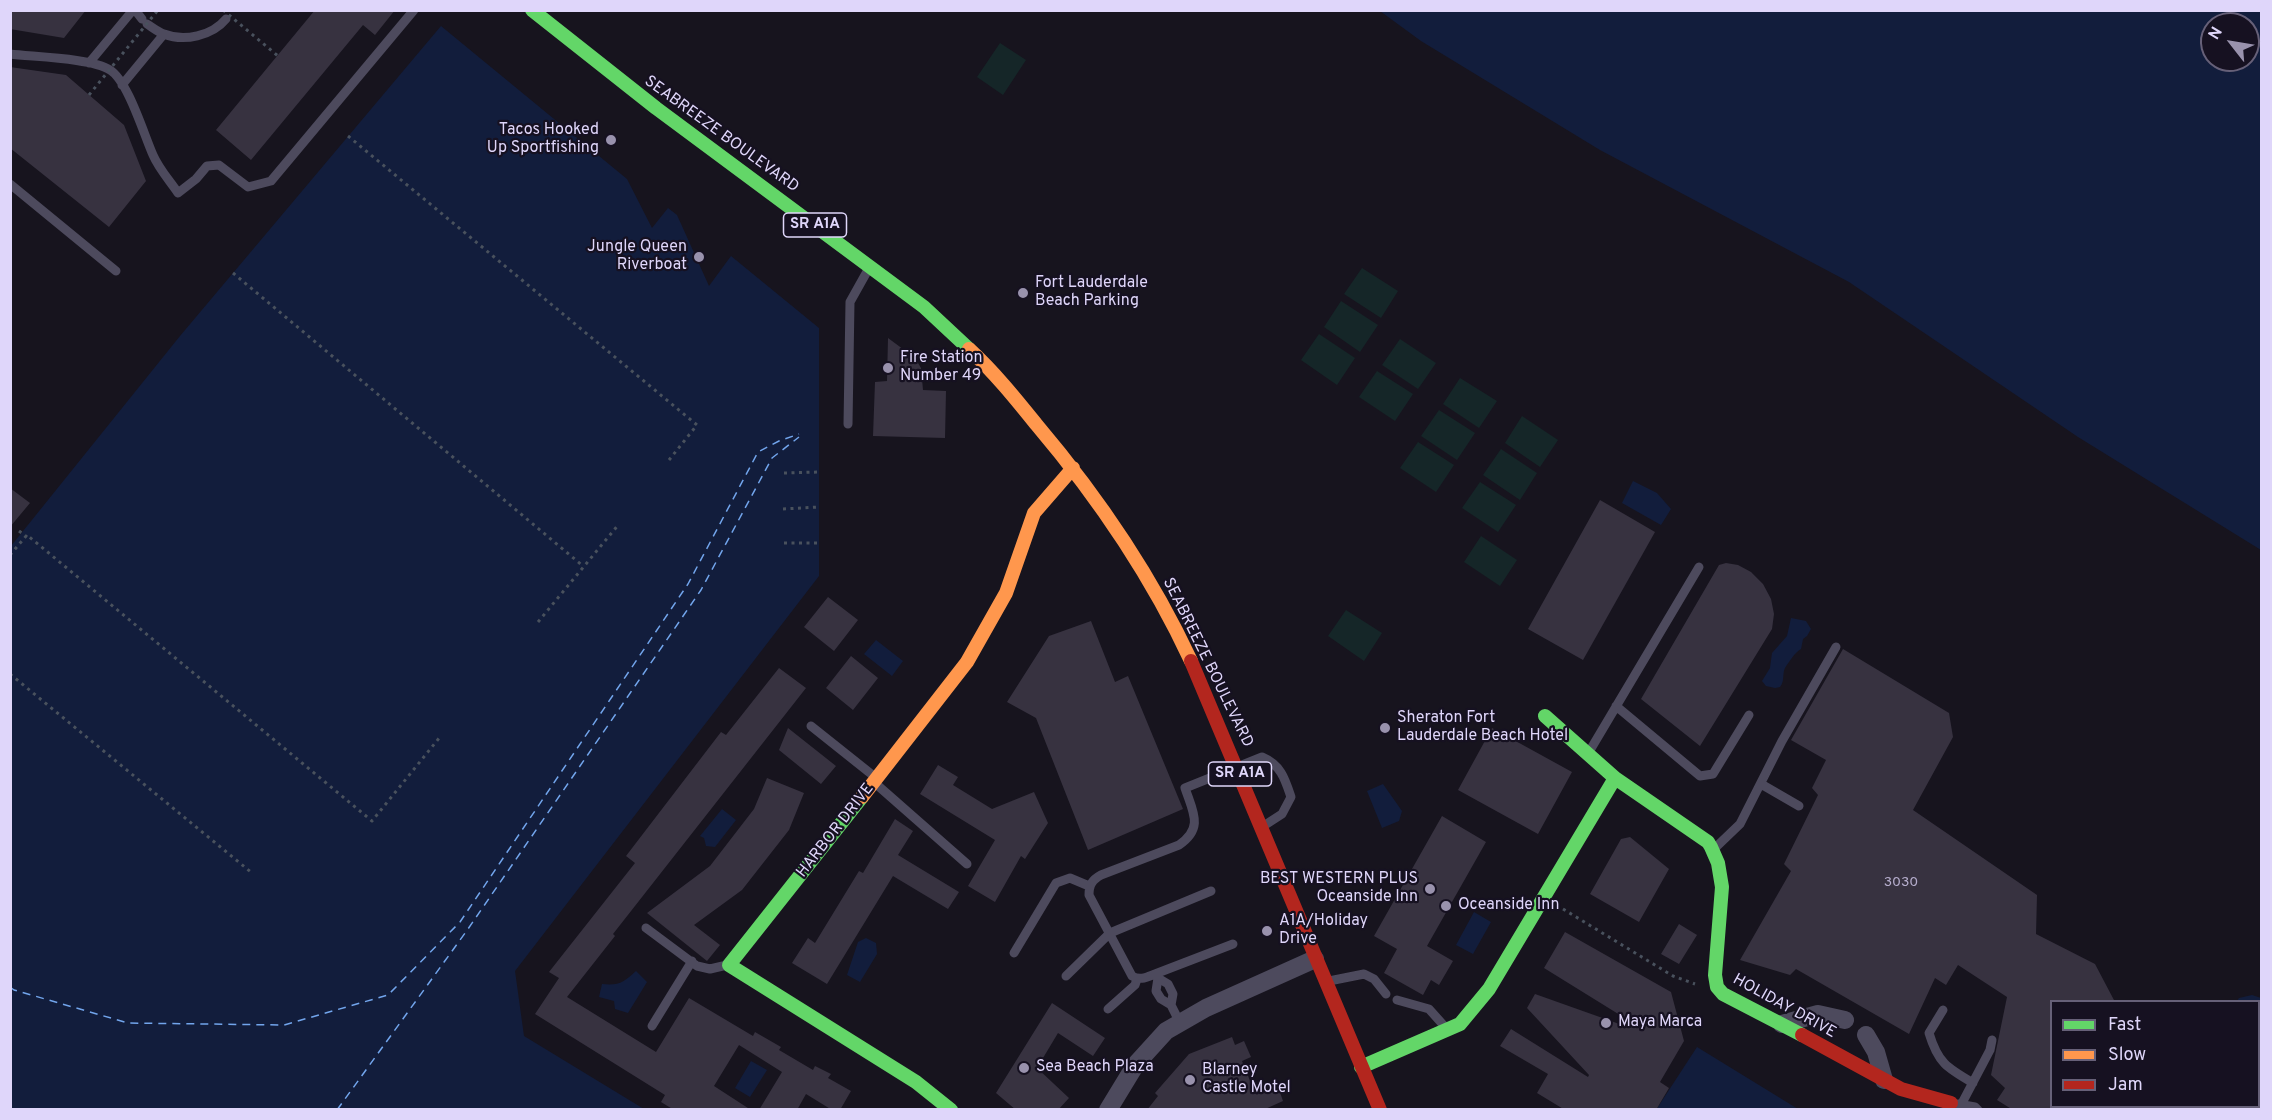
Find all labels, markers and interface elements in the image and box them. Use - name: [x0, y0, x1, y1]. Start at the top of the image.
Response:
- north arrow: [2200, 12, 2260, 72]
- text: N: [2205, 24, 2228, 44]
- street label: SEABREEZE BOULEVARD: [640, 73, 802, 197]
- place label: Tacos Hooked Up Sportfishing: [487, 121, 599, 159]
- marker: Tacos Hooked Up Sportfishing: [604, 133, 618, 147]
- road number: SR A1A: [784, 213, 846, 237]
- place label: Jungle Queen Riverboat: [587, 238, 687, 276]
- marker: Jungle Queen Riverboat: [692, 250, 706, 264]
- place label: Fort Lauderdale Beach Parking: [1035, 274, 1148, 312]
- marker: Fort Lauderdale Beach Parking: [1016, 286, 1030, 300]
- place label: Fire Station Number 49: [900, 349, 982, 387]
- marker: Fire Station Number 49: [881, 361, 895, 375]
- street label: SEABREEZE BOULEVARD: [1158, 575, 1256, 751]
- place label: Sheraton Fort Lauderdale Beach Hotel: [1397, 709, 1568, 747]
- marker: Sheraton Fort Lauderdale Beach Hotel: [1378, 721, 1392, 735]
- road number: SR A1A: [1208, 762, 1272, 786]
- street label: HARBOR DRIVE: [793, 780, 879, 882]
- place label: BEST WESTERN PLUS Oceanside Inn: [1260, 870, 1418, 908]
- house number: 3030: [1884, 875, 1918, 891]
- marker: BEST WESTERN PLUS Oceanside Inn: [1423, 882, 1437, 896]
- place label: Oceanside Inn: [1458, 896, 1559, 916]
- marker: Oceanside Inn: [1439, 899, 1453, 913]
- place label: A1A/Holiday Drive: [1279, 912, 1368, 950]
- marker: A1A/Holiday Drive: [1260, 924, 1274, 938]
- street label: HOLIDAY DRIVE: [1729, 971, 1839, 1043]
- legend: [2050, 1000, 2260, 1108]
- place label: Maya Marca: [1618, 1013, 1702, 1033]
- text: Fast: [2108, 1014, 2141, 1037]
- marker: Maya Marca: [1599, 1016, 1613, 1030]
- text: Slow: [2108, 1044, 2146, 1067]
- place label: Sea Beach Plaza: [1036, 1058, 1154, 1078]
- marker: Sea Beach Plaza: [1017, 1061, 1031, 1075]
- place label: Blarney Castle Motel: [1202, 1061, 1291, 1099]
- marker: Blarney Castle Motel: [1183, 1073, 1197, 1087]
- text: Jam: [2108, 1074, 2143, 1097]

